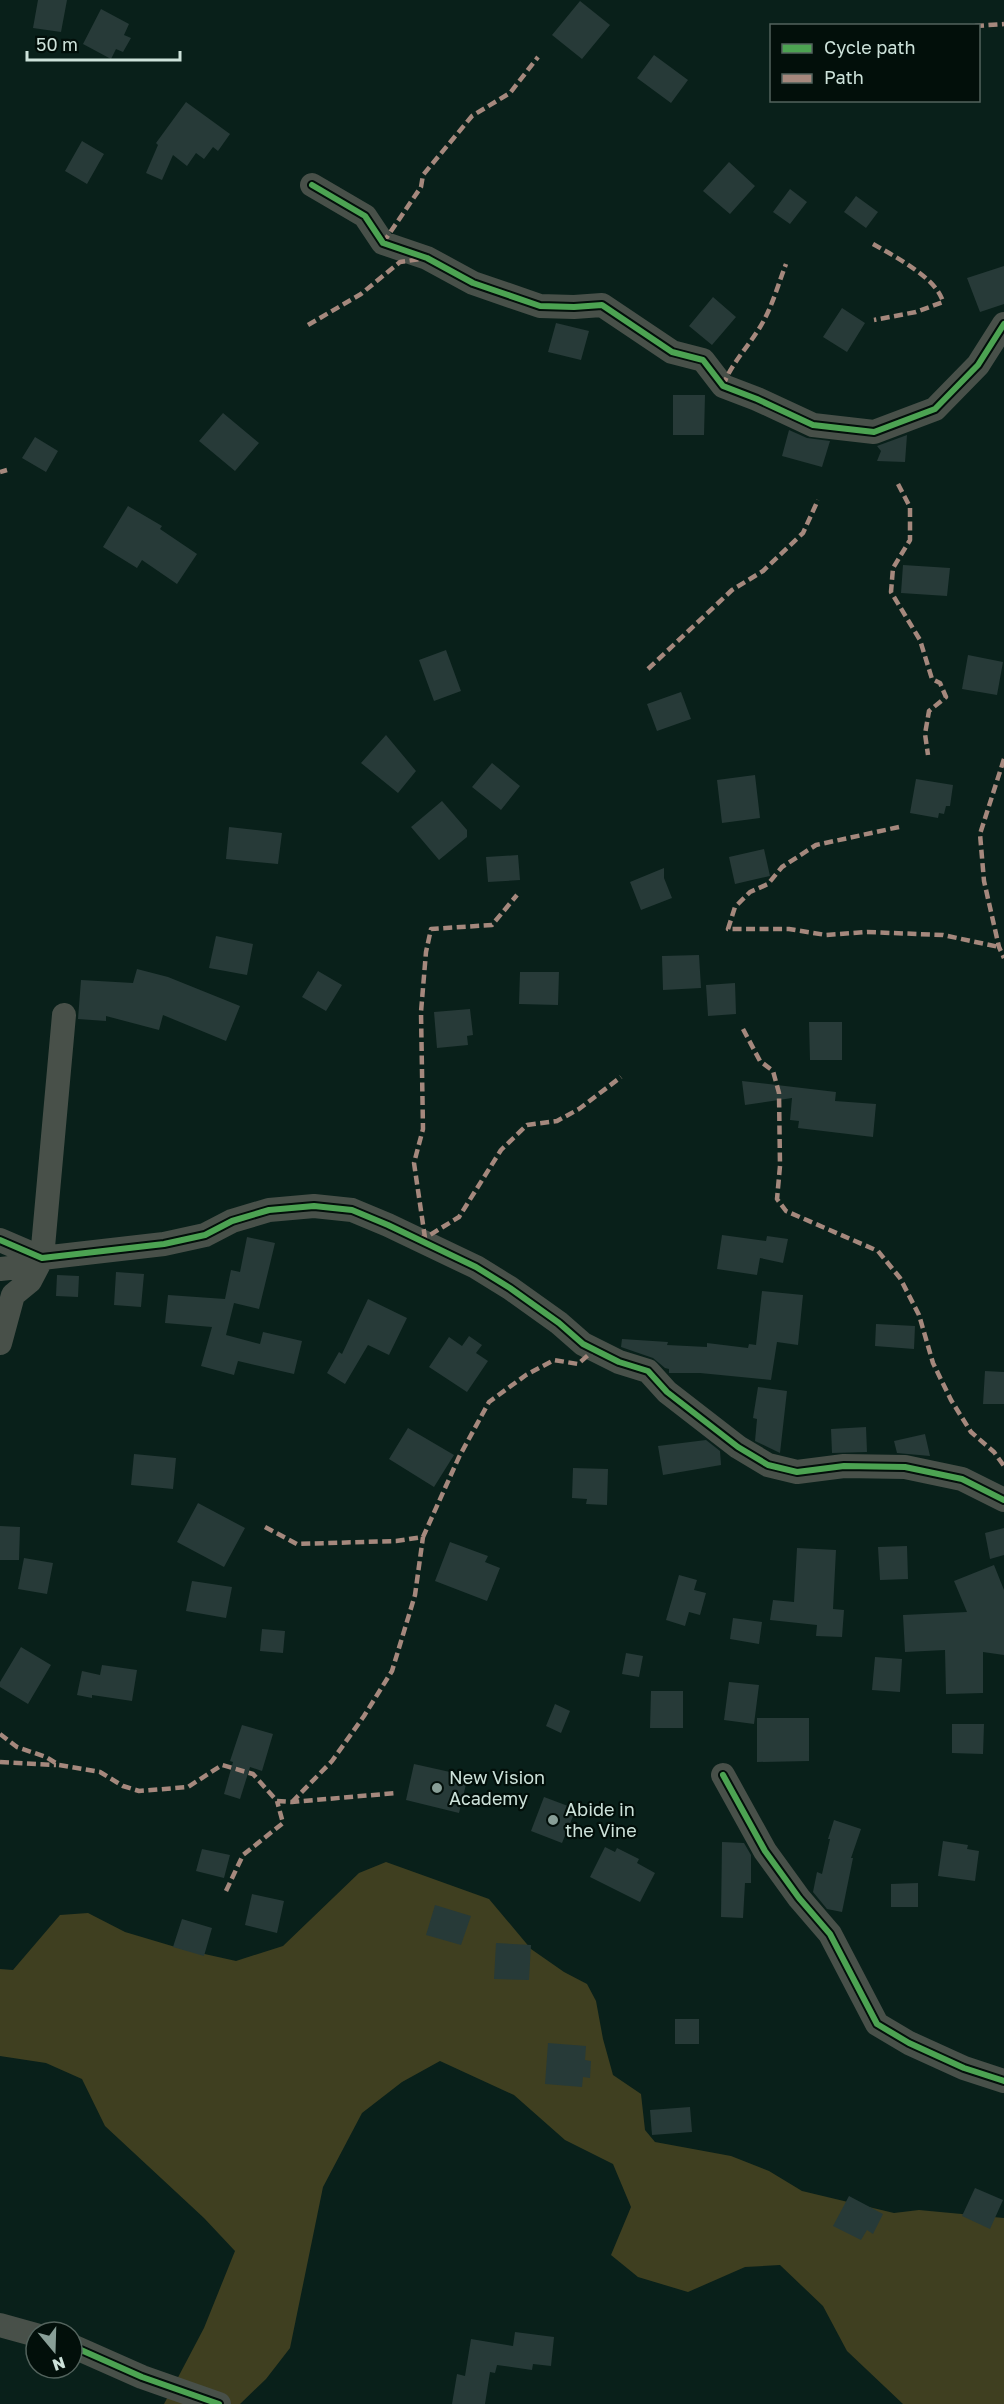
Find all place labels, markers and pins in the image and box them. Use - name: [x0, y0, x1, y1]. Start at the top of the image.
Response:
- place label: New Vision Academy: [449, 1766, 545, 1809]
- marker: New Vision Academy: [430, 1781, 444, 1795]
- place label: Abide in the Vine: [565, 1798, 637, 1841]
- marker: Abide in the Vine: [546, 1813, 560, 1827]

